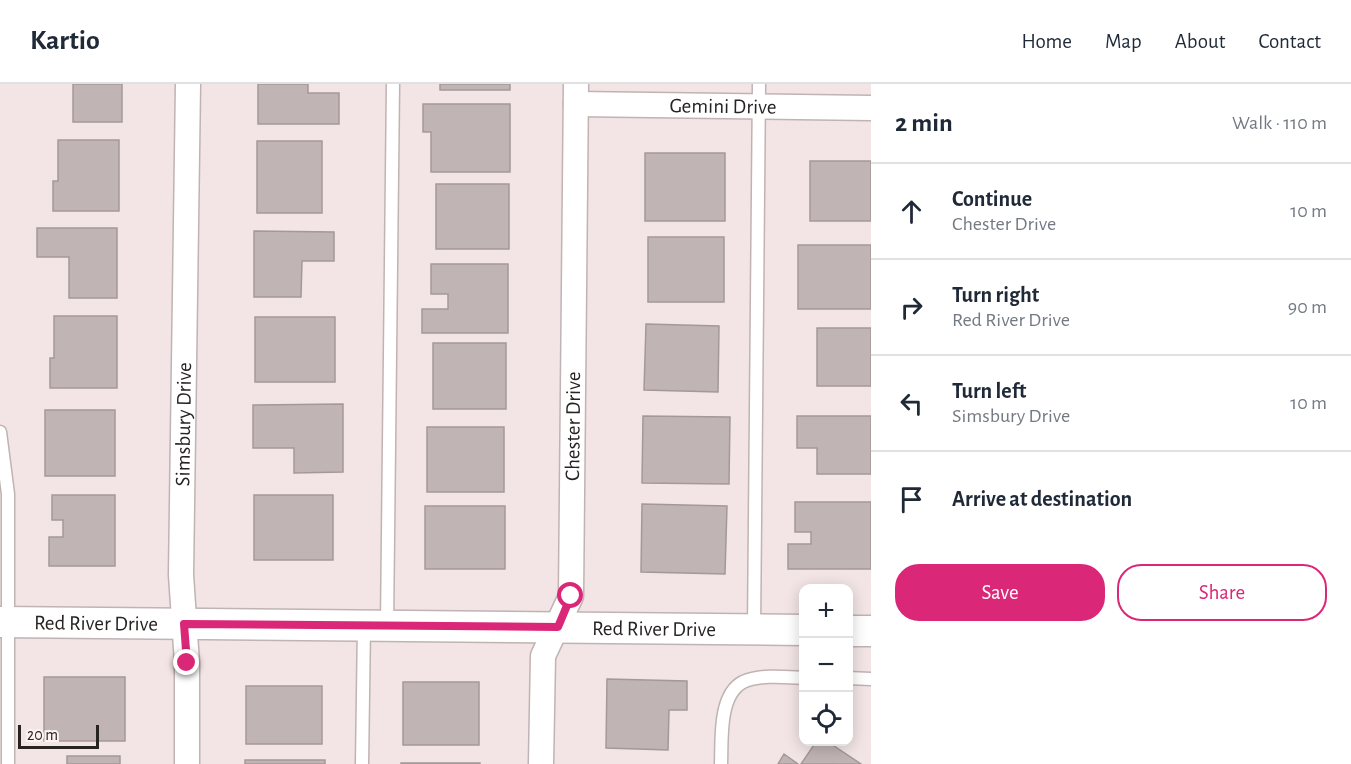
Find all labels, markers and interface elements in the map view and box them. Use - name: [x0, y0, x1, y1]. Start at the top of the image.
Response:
- text: Kartio: [30, 27, 100, 55]
- text: Home: [1021, 31, 1072, 52]
- text: Map: [1105, 31, 1142, 52]
- text: About: [1175, 31, 1225, 52]
- text: Contact: [1258, 31, 1321, 52]
- street label: Gemini Drive: [669, 95, 777, 117]
- text: 2 min: [895, 110, 953, 136]
- text: Walk · 110 m: [1232, 113, 1327, 133]
- text: Continue: [952, 188, 1032, 210]
- icon: ahead: [895, 195, 928, 228]
- text: 10 m: [1290, 201, 1327, 221]
- text: Chester Drive: [952, 214, 1056, 234]
- text: Turn right: [952, 284, 1039, 306]
- icon: right: [895, 291, 928, 324]
- text: 90 m: [1288, 297, 1327, 317]
- text: Red River Drive: [952, 310, 1070, 330]
- street label: Simsbury Drive: [172, 362, 195, 486]
- street label: Chester Drive: [562, 371, 584, 481]
- text: Turn left: [952, 380, 1026, 402]
- icon: left: [895, 387, 928, 420]
- text: 10 m: [1290, 393, 1327, 413]
- text: Simsbury Drive: [952, 406, 1070, 426]
- icon: arrive: [895, 483, 928, 516]
- text: Arrive at destination: [952, 488, 1132, 510]
- button: Save: [895, 564, 1105, 621]
- button: Share: [1117, 564, 1327, 621]
- route start: [557, 582, 583, 608]
- map controls: [799, 584, 853, 746]
- button: +: [799, 584, 853, 638]
- street label: Red River Drive: [34, 612, 158, 634]
- street label: Red River Drive: [592, 617, 716, 640]
- button: −: [799, 638, 853, 692]
- route end: [173, 649, 199, 675]
- button: locate: [799, 692, 853, 746]
- scale bar: [18, 722, 99, 750]
- text: 20 m: [27, 727, 58, 743]

